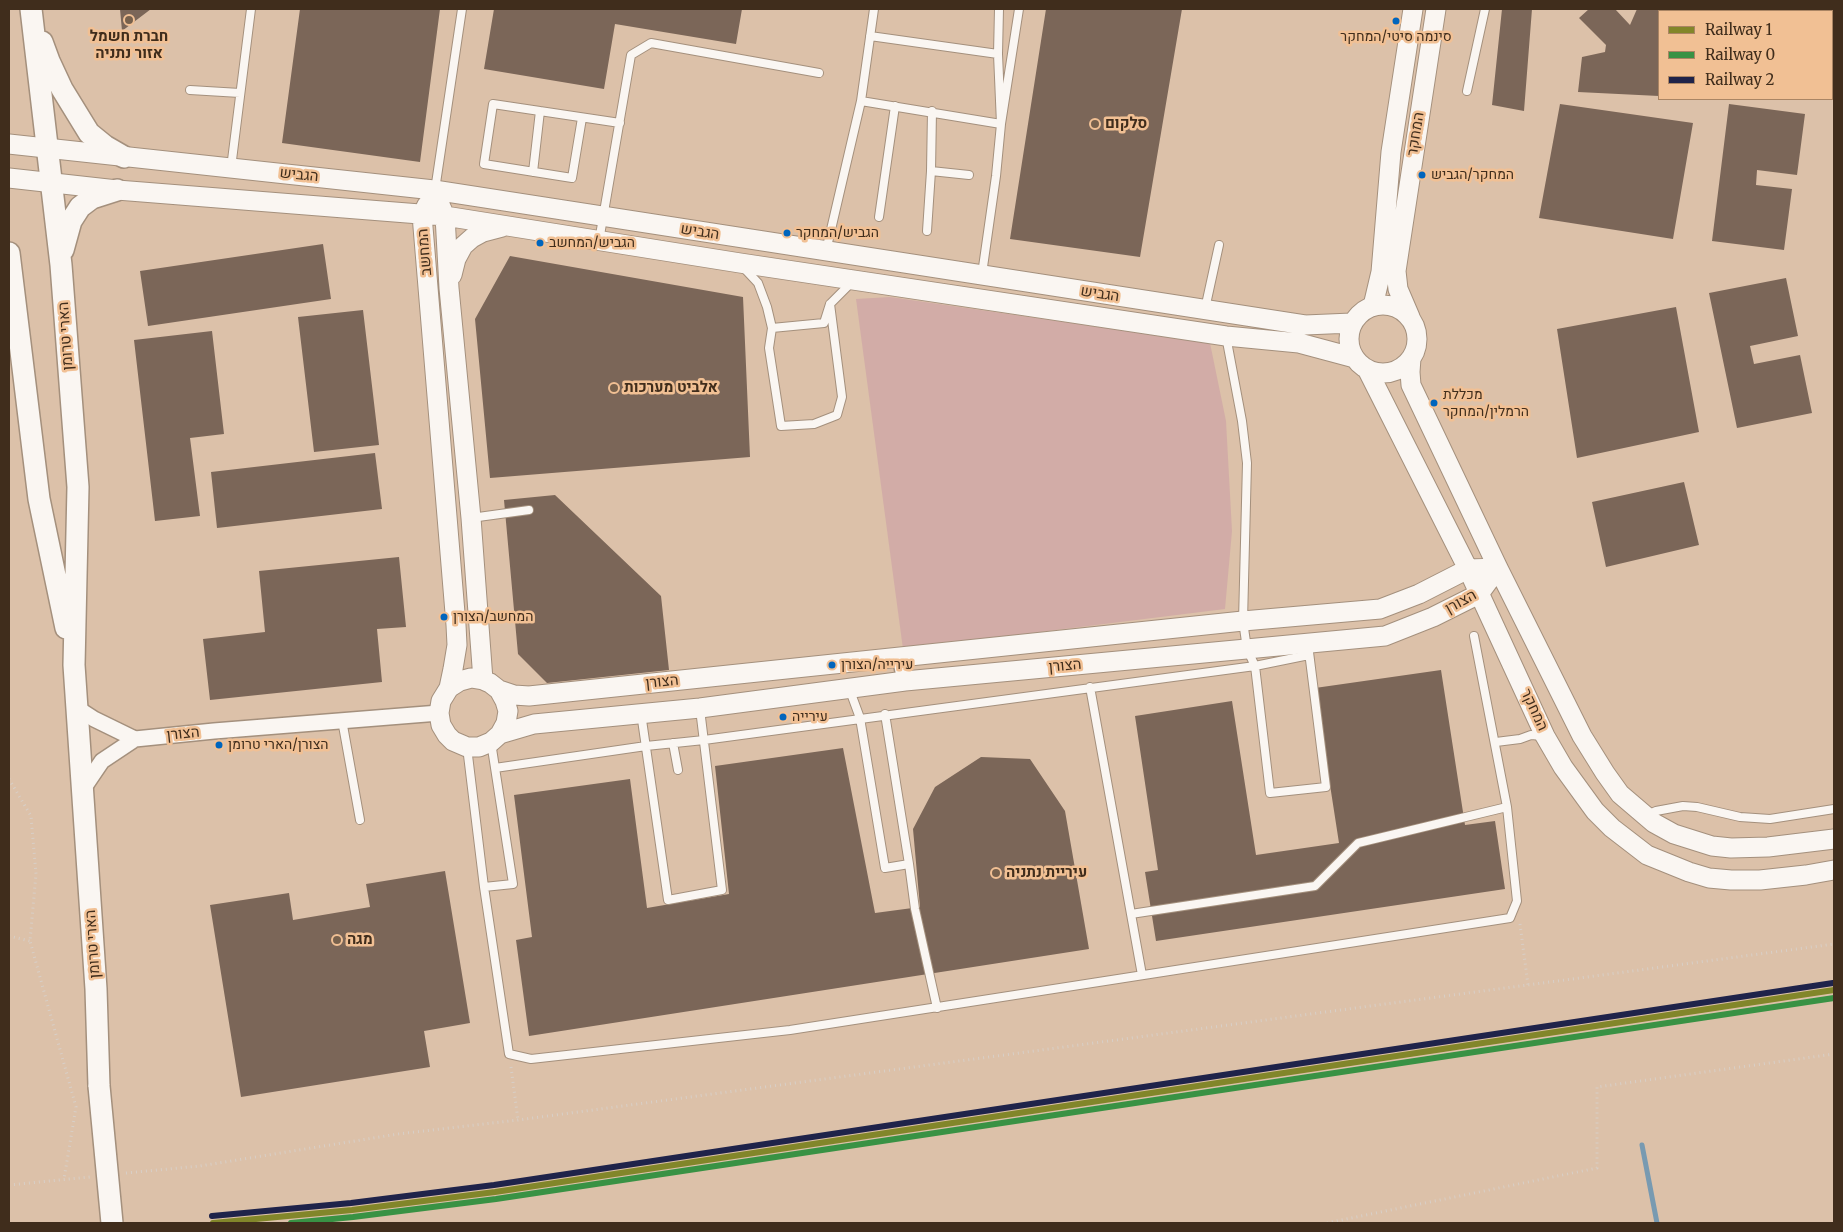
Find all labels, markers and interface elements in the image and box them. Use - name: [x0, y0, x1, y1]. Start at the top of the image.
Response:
- legend: [1658, 10, 1833, 100]
- marker: חברת חשמל אזור נתניה: [123, 14, 135, 26]
- marker: סינמה סיטי/המחקר: [1391, 16, 1401, 26]
- text: Railway 1: [1705, 20, 1772, 39]
- place label: חברת חשמל אזור נתניה: [90, 28, 168, 63]
- place label: סינמה סיטי/המחקר: [1340, 29, 1452, 45]
- text: Railway 0: [1705, 45, 1775, 64]
- text: Railway 2: [1705, 70, 1775, 89]
- street label: המחקר: [1404, 111, 1428, 157]
- place label: סלקום: [1105, 115, 1147, 133]
- marker: סלקום: [1089, 118, 1101, 130]
- street label: הגביש: [279, 164, 319, 186]
- place label: המחקר/הגביש: [1431, 167, 1514, 183]
- marker: המחקר/הגביש: [1417, 170, 1427, 180]
- street label: הגביש: [679, 220, 721, 244]
- place label: הגביש/המחקר: [796, 225, 879, 241]
- street label: המחשב: [414, 228, 436, 276]
- marker: הגביש/המחקר: [782, 228, 792, 238]
- place label: הגביש/המחשב: [549, 235, 635, 251]
- marker: הגביש/המחשב: [535, 238, 545, 248]
- street label: הגביש: [1079, 282, 1121, 306]
- street label: הארי טרומן: [55, 301, 77, 371]
- place label: אלביט מערכות: [624, 379, 718, 397]
- marker: אלביט מערכות: [608, 382, 620, 394]
- place label: מכללת הרמלין/המחקר: [1443, 387, 1529, 420]
- marker: מכללת הרמלין/המחקר: [1429, 398, 1439, 408]
- street label: הצורן: [1442, 586, 1480, 618]
- place label: המחשב/הצורן: [453, 609, 533, 625]
- marker: המחשב/הצורן: [439, 612, 449, 622]
- street label: הצורן: [1048, 656, 1082, 676]
- place label: עירייה/הצורן: [841, 657, 913, 673]
- marker: עירייה/הצורן: [827, 660, 837, 670]
- street label: הצורן: [645, 671, 679, 693]
- street label: המחקר: [1517, 686, 1551, 734]
- place label: עירייה: [792, 709, 828, 725]
- marker: עירייה: [778, 712, 788, 722]
- street label: הצורן: [166, 723, 200, 745]
- place label: הצורן/הארי טרומן: [228, 737, 329, 753]
- marker: הצורן/הארי טרומן: [214, 740, 224, 750]
- place label: עיריית נתניה: [1006, 864, 1087, 882]
- marker: עיריית נתניה: [990, 867, 1002, 879]
- street label: הארי טרומן: [82, 909, 104, 979]
- place label: מגה: [347, 931, 373, 949]
- marker: מגה: [331, 934, 343, 946]

